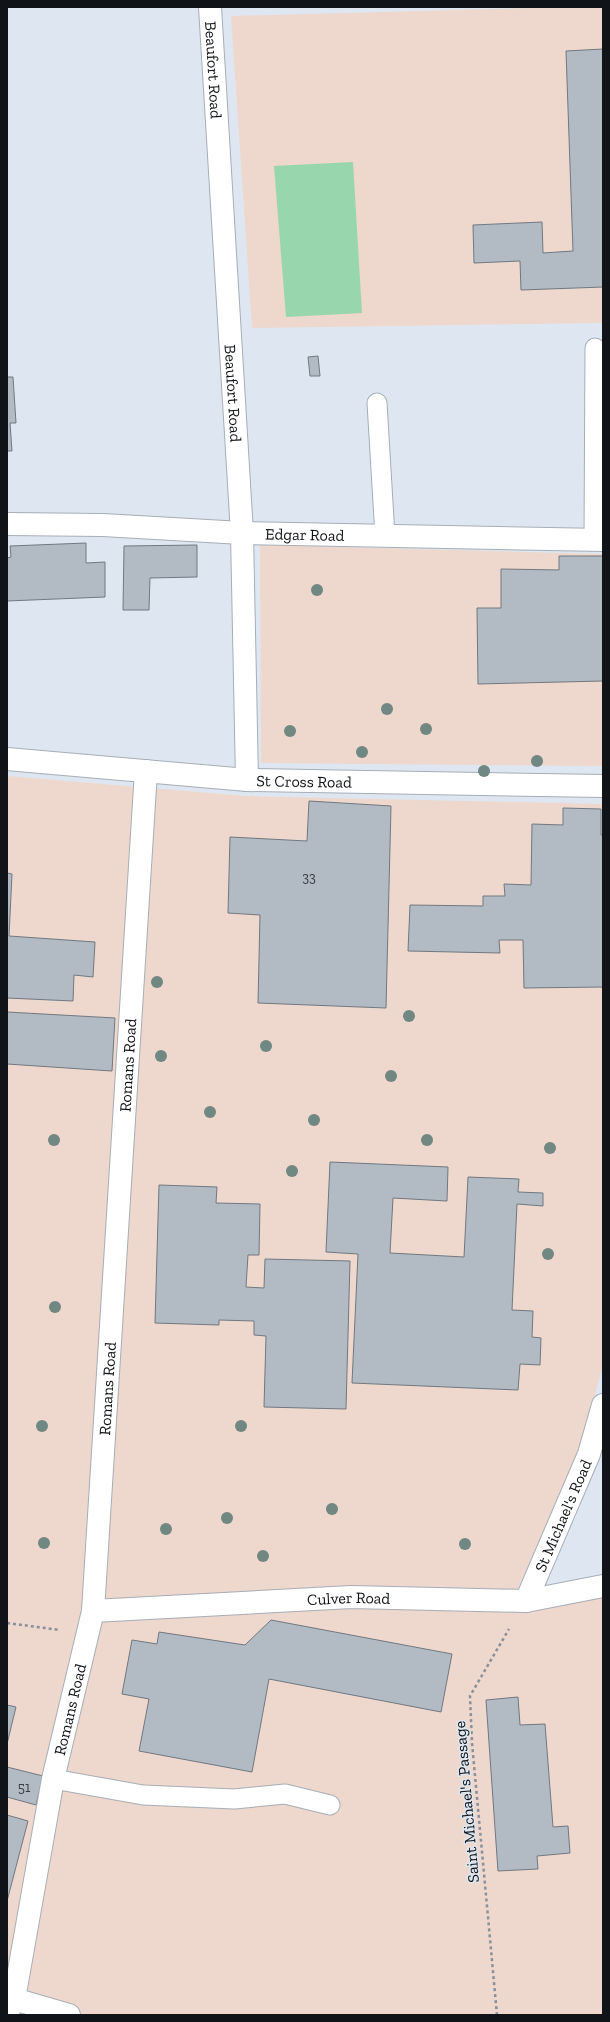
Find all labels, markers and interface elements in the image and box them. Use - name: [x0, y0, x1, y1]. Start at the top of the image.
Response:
- street label: Beaufort Road: [201, 20, 226, 120]
- street label: Beaufort Road: [221, 344, 245, 443]
- street label: Edgar Road: [265, 524, 345, 545]
- street label: St Cross Road: [256, 771, 352, 792]
- house number: 33: [302, 869, 316, 886]
- street label: Romans Road: [116, 1018, 140, 1113]
- street label: Romans Road: [95, 1341, 120, 1436]
- street label: St Michael's Road: [531, 1456, 596, 1575]
- street label: Culver Road: [307, 1588, 391, 1609]
- street label: Romans Road: [50, 1662, 90, 1757]
- street label: Saint Michael's Passage: [450, 1720, 483, 1884]
- house number: 51: [18, 1779, 31, 1796]

